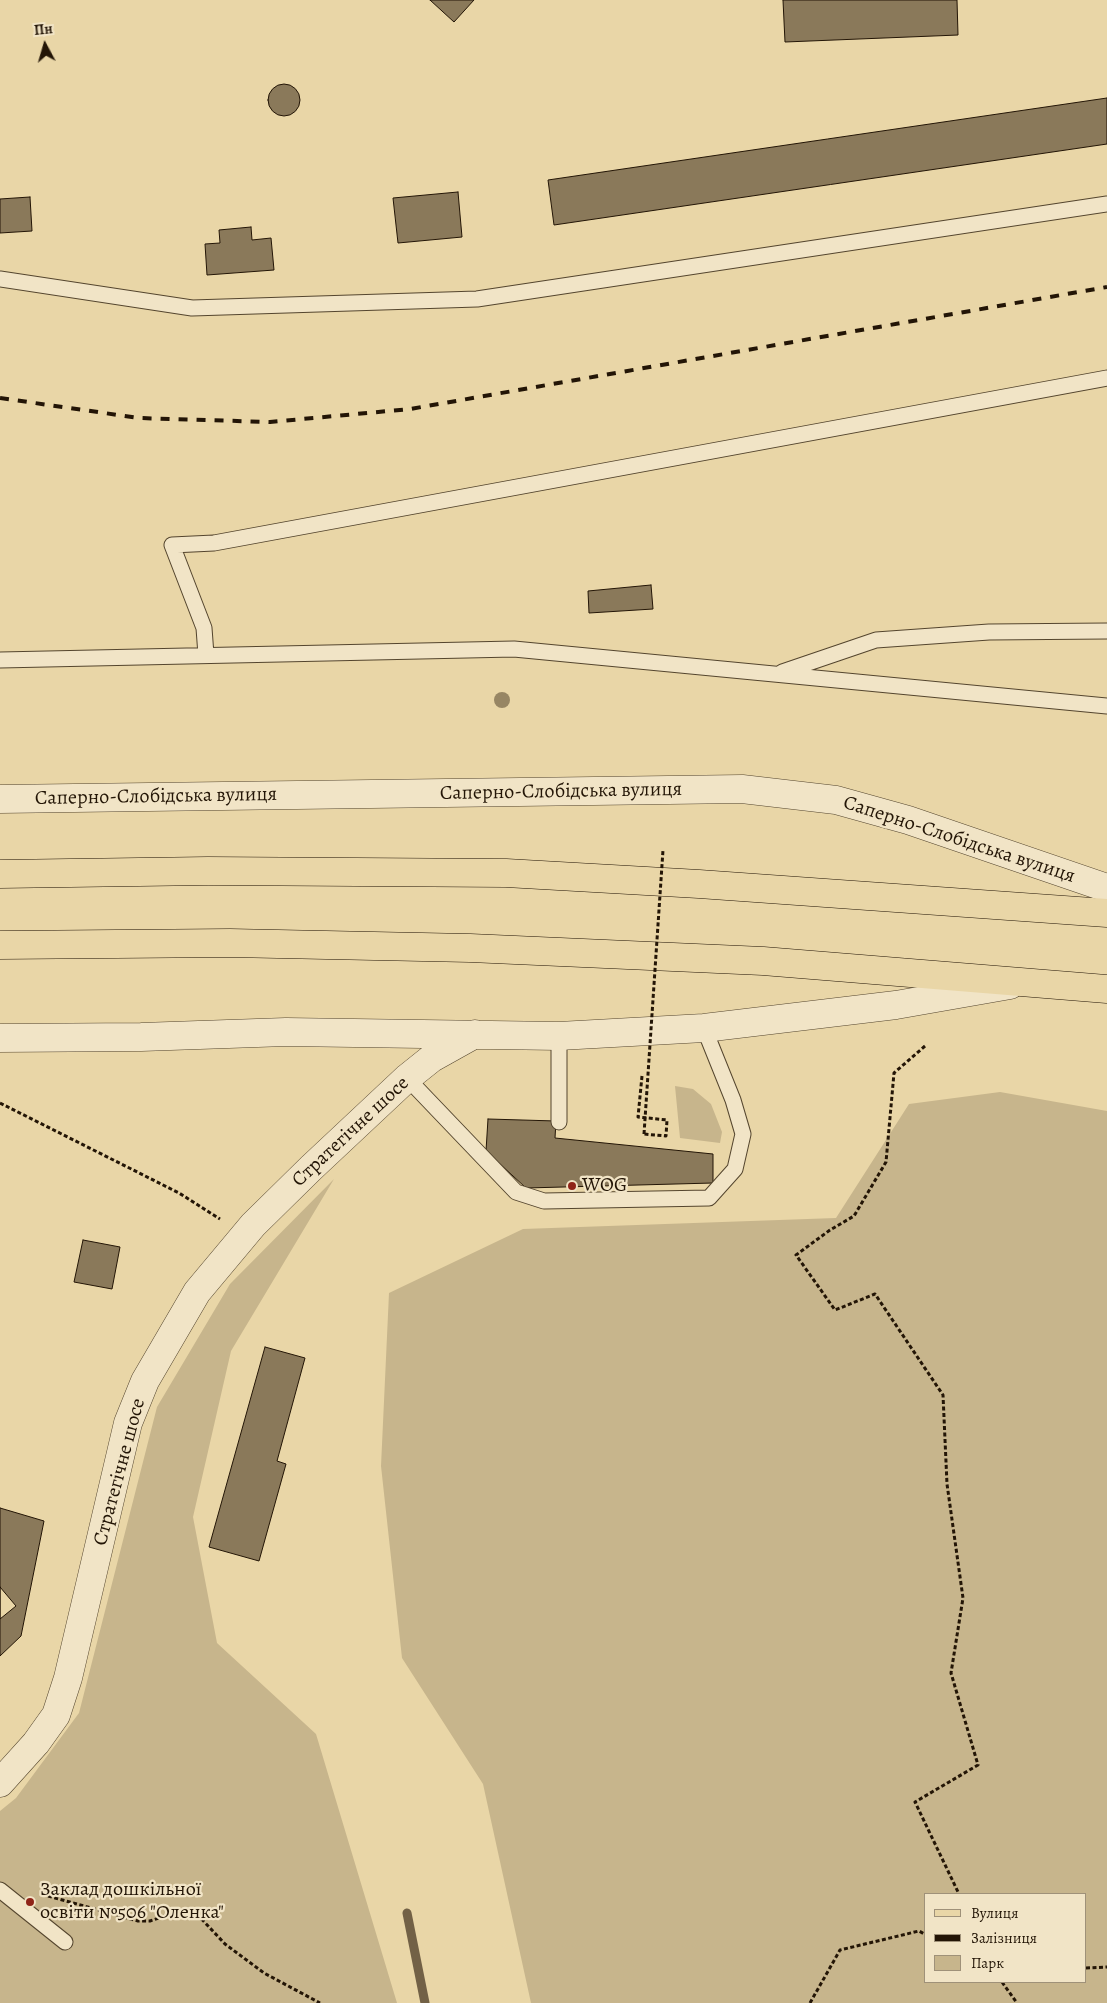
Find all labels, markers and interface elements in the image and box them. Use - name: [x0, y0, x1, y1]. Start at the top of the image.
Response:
- text: Пн: [33, 19, 53, 40]
- north arrow: [20, 20, 70, 70]
- street label: Саперно-Слобідська вулиця: [440, 778, 682, 806]
- street label: Саперно-Слобідська вулиця: [35, 783, 277, 811]
- street label: Саперно-Слобідська вулиця: [840, 791, 1078, 889]
- street label: Стратегічне шосе: [287, 1072, 415, 1192]
- place label: WOG: [582, 1174, 627, 1198]
- marker: WOG: [566, 1180, 578, 1192]
- street label: Стратегічне шосе: [89, 1396, 151, 1548]
- place label: Заклад дошкільної освіти №506 "Оленка": [40, 1878, 224, 1925]
- legend: [924, 1893, 1087, 1983]
- marker: Заклад дошкільної освіти №506 "Оленка": [24, 1896, 36, 1908]
- text: Вулиця: [971, 1903, 1018, 1923]
- text: Залізниця: [971, 1928, 1037, 1948]
- text: Парк: [971, 1953, 1004, 1973]

